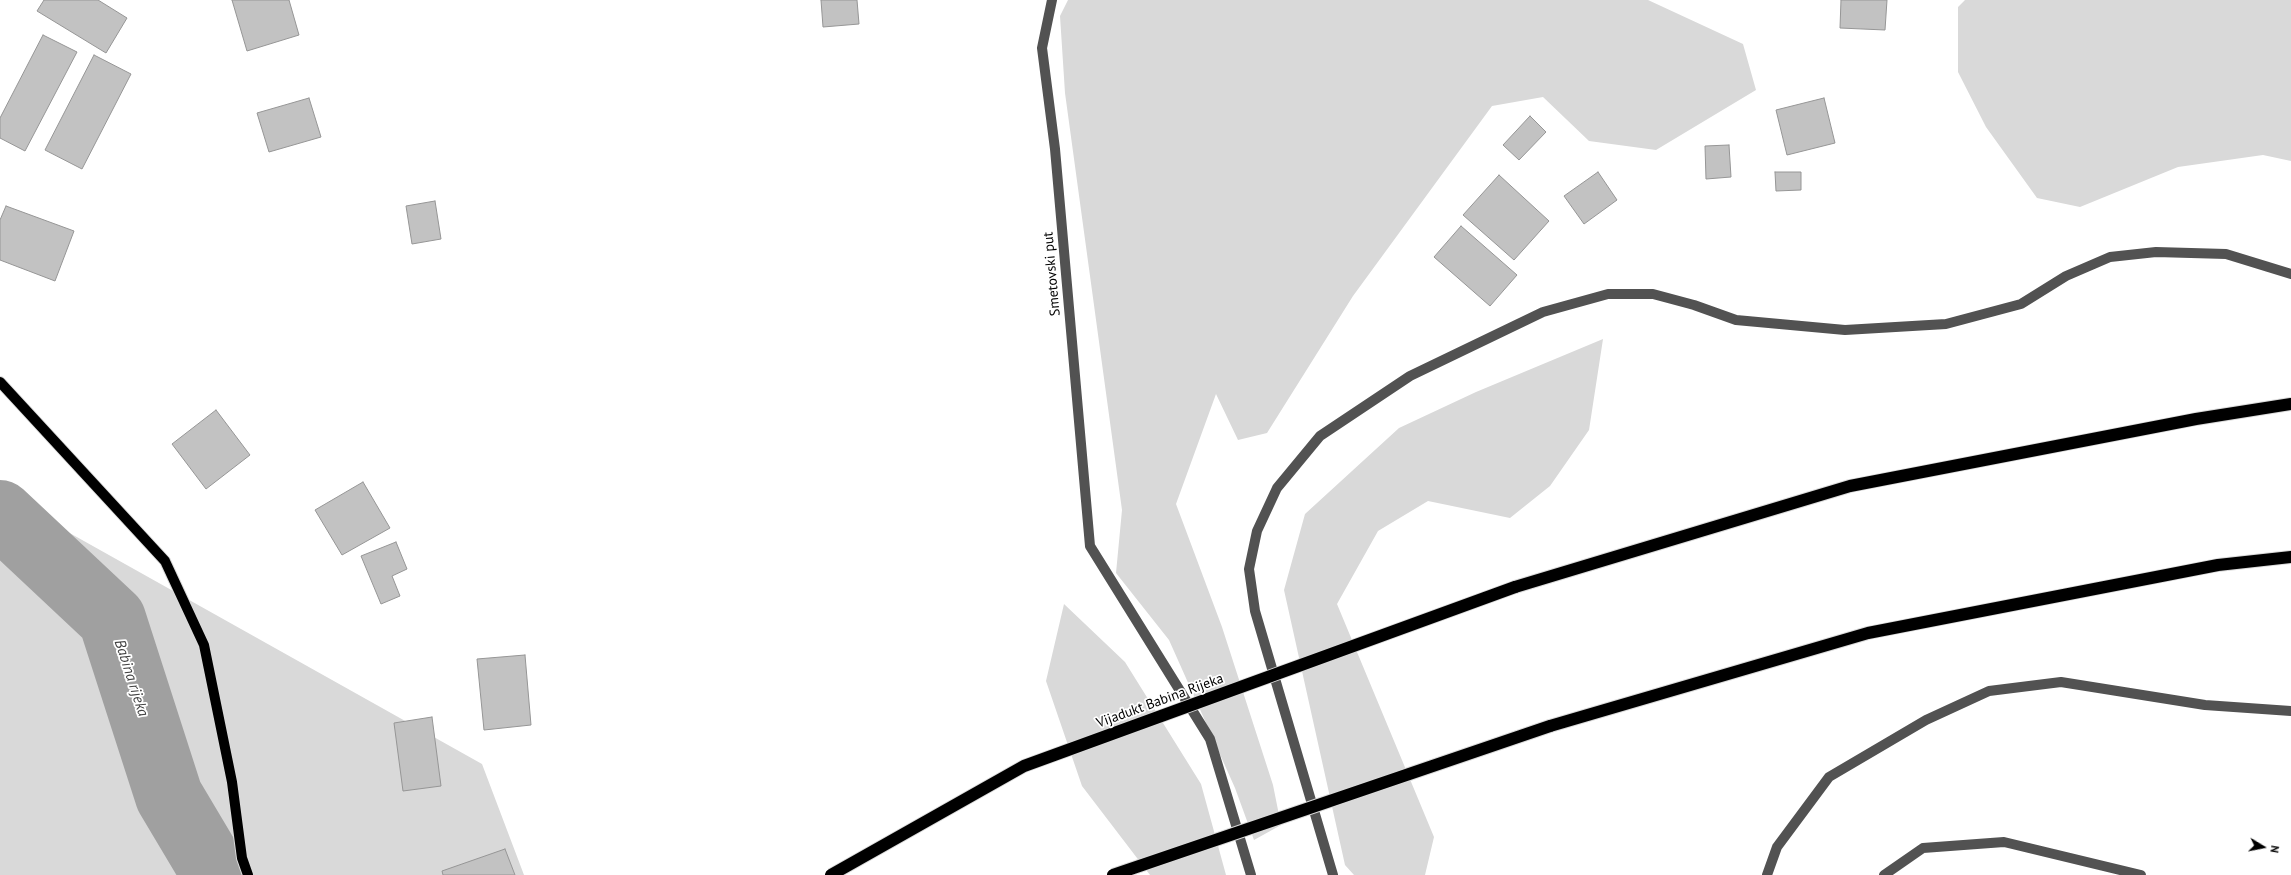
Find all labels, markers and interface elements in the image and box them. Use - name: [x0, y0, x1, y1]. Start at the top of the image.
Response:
- street label: Smetovski put: [1040, 231, 1064, 317]
- water label: Babina rijeka: [110, 637, 152, 719]
- street label: Vijadukt Babina Rijeka: [1094, 670, 1226, 732]
- north arrow: [2243, 827, 2283, 867]
- text: N: [2267, 844, 2282, 854]

